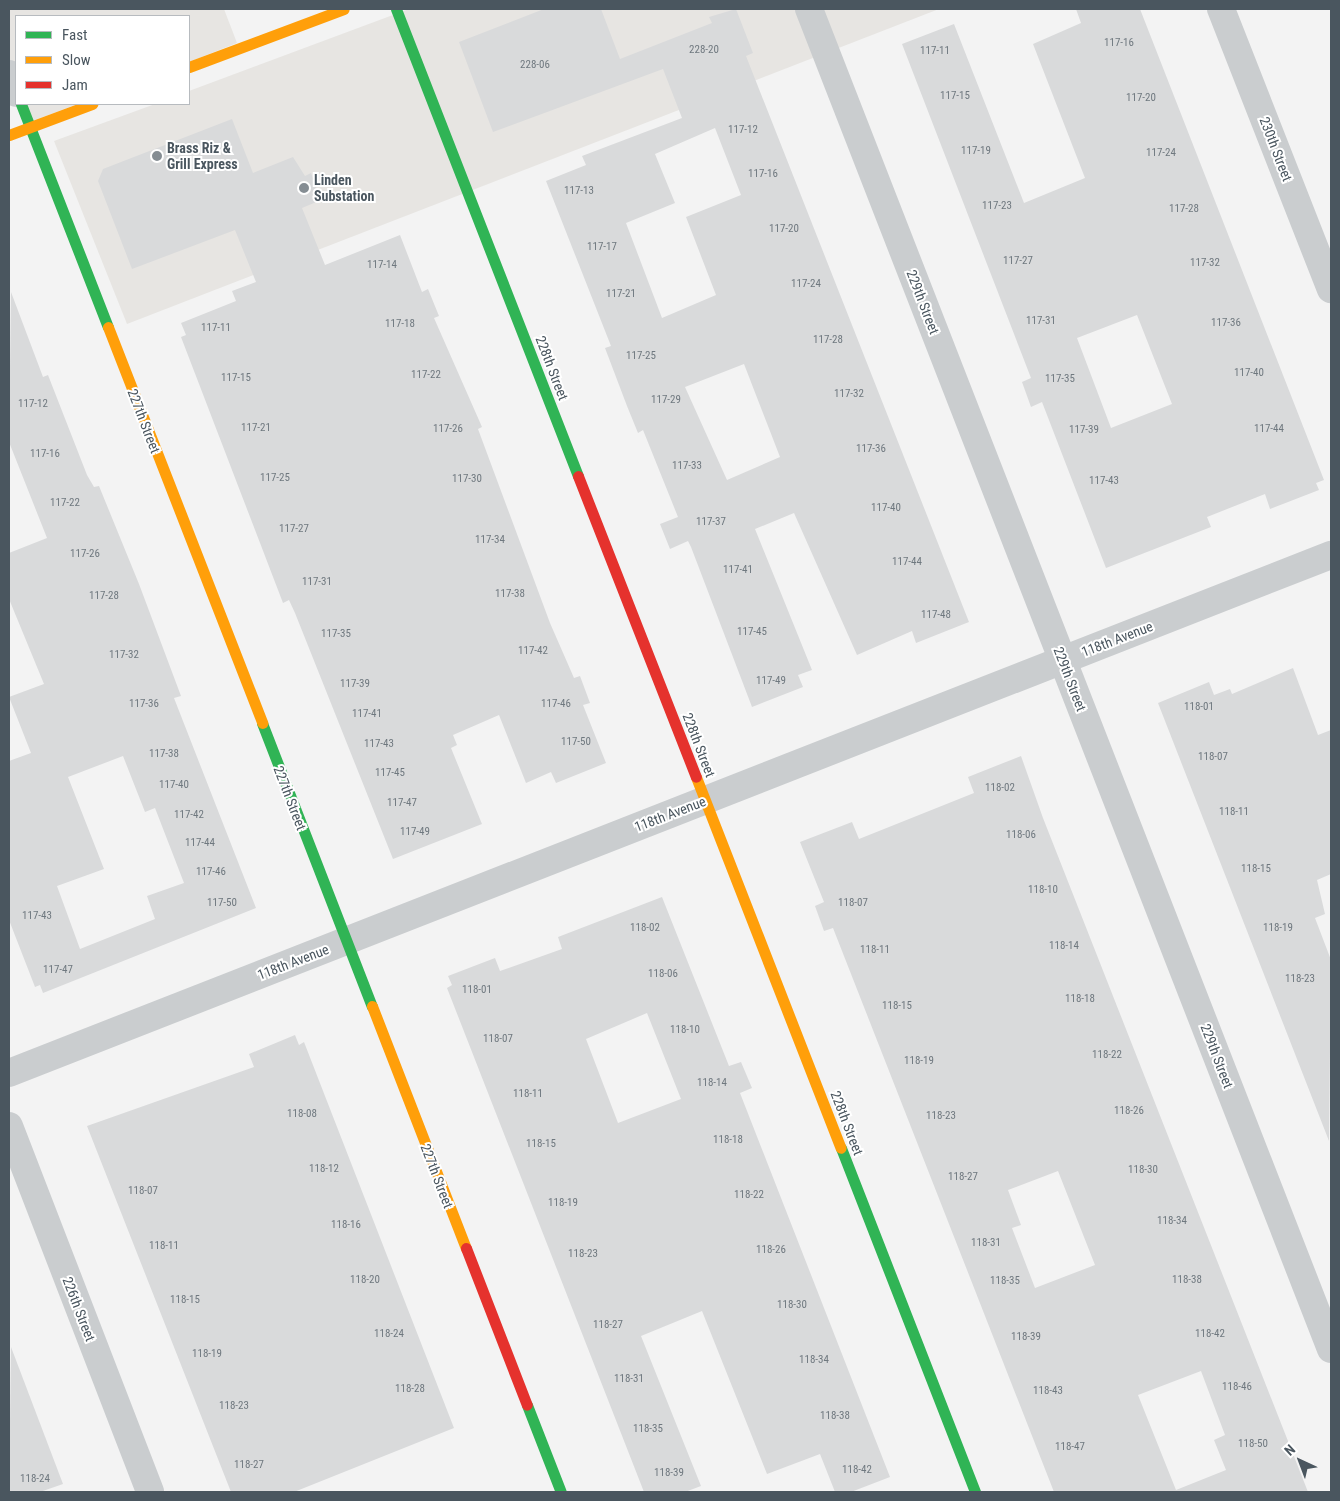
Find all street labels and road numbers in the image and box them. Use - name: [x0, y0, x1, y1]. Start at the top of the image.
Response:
- street label: 230th Street: [1256, 114, 1296, 184]
- street label: 229th Street: [903, 267, 943, 337]
- street label: 228th Street: [532, 333, 572, 403]
- street label: 227th Street: [124, 386, 164, 456]
- street label: 118th Avenue: [1079, 618, 1155, 660]
- street label: 229th Street: [1050, 644, 1090, 714]
- street label: 228th Street: [679, 710, 719, 780]
- street label: 227th Street: [270, 763, 310, 833]
- street label: 118th Avenue: [632, 793, 708, 835]
- street label: 118th Avenue: [255, 941, 331, 983]
- street label: 229th Street: [1197, 1021, 1237, 1091]
- street label: 228th Street: [827, 1088, 867, 1158]
- street label: 227th Street: [417, 1141, 457, 1211]
- street label: 226th Street: [59, 1274, 99, 1344]

